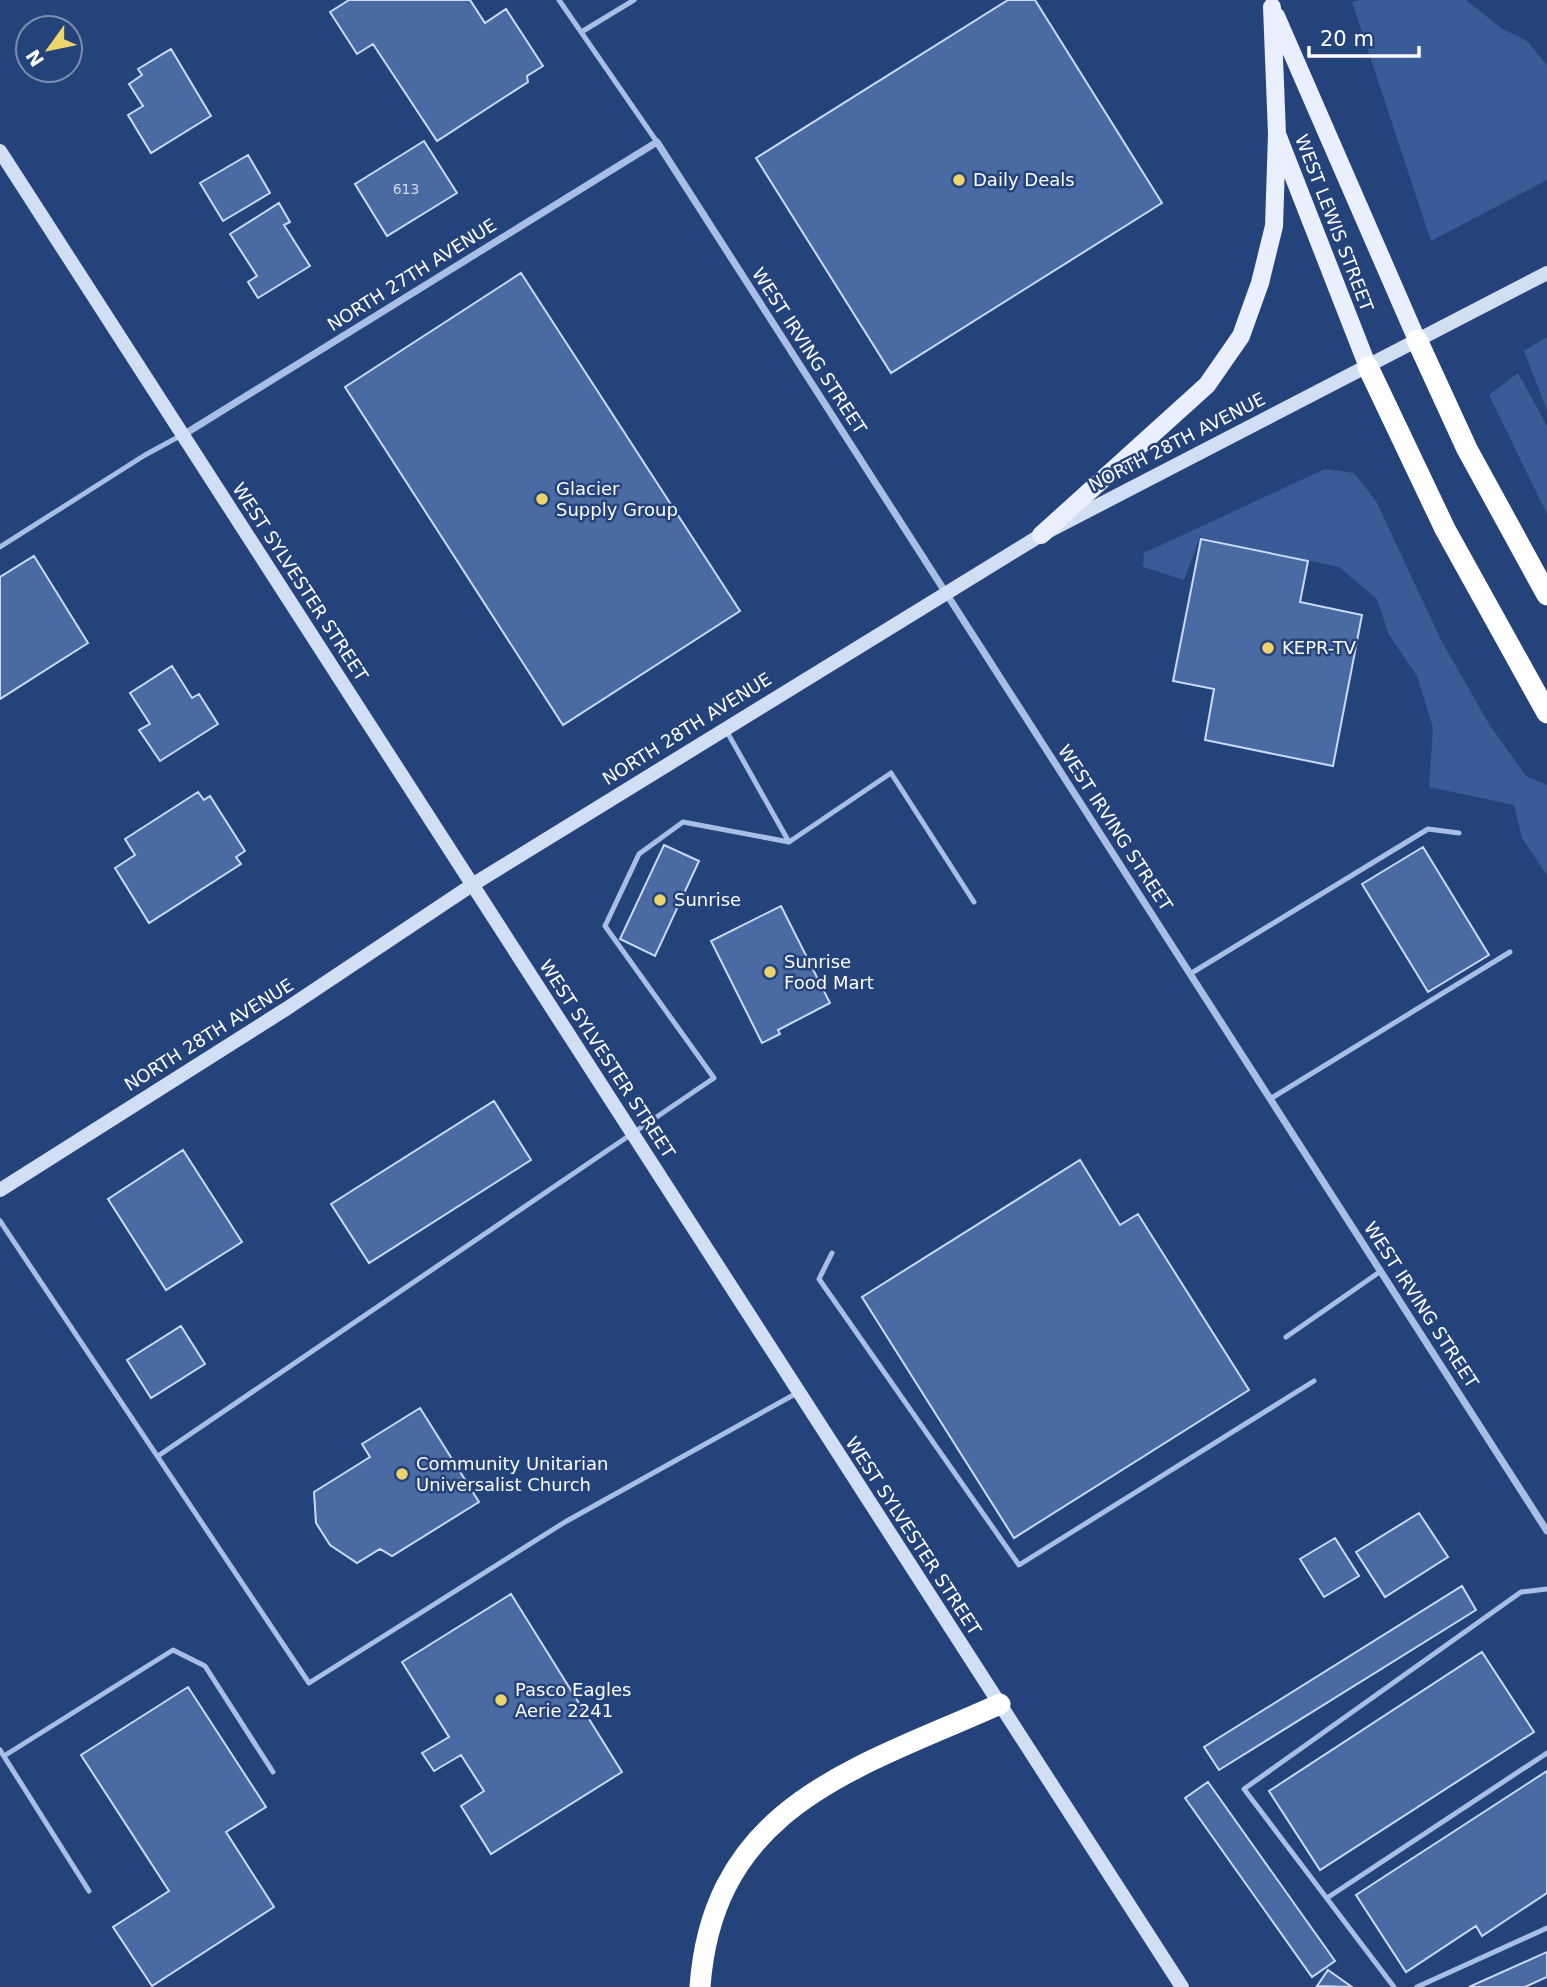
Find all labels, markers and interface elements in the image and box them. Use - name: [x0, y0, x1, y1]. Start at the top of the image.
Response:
- north arrow: [14, 14, 84, 84]
- scale bar: [1309, 14, 1419, 58]
- text: 20 m: [1320, 27, 1374, 51]
- text: N: [21, 46, 48, 71]
- street label: WEST LEWIS STREET: [1291, 131, 1378, 315]
- place label: Daily Deals: [973, 169, 1075, 190]
- marker: Daily Deals: [951, 172, 967, 188]
- house number: 613: [393, 181, 419, 197]
- street label: NORTH 27TH AVENUE: [323, 214, 500, 335]
- street label: WEST IRVING STREET: [748, 264, 871, 438]
- street label: NORTH 28TH AVENUE: [1085, 388, 1268, 495]
- place label: Glacier Supply Group: [556, 478, 678, 520]
- street label: WEST SYLVESTER STREET: [228, 479, 373, 686]
- marker: Glacier Supply Group: [534, 491, 550, 507]
- place label: KEPR-TV: [1282, 637, 1357, 658]
- marker: KEPR-TV: [1260, 640, 1276, 656]
- street label: NORTH 28TH AVENUE: [598, 668, 775, 789]
- street label: WEST IRVING STREET: [1054, 741, 1177, 915]
- place label: Sunrise: [674, 889, 741, 910]
- marker: Sunrise: [652, 892, 668, 908]
- place label: Sunrise Food Mart: [784, 951, 874, 993]
- street label: WEST SYLVESTER STREET: [535, 956, 680, 1163]
- marker: Sunrise Food Mart: [762, 964, 778, 980]
- street label: NORTH 28TH AVENUE: [120, 974, 297, 1095]
- street label: WEST IRVING STREET: [1360, 1218, 1483, 1392]
- street label: WEST SYLVESTER STREET: [841, 1433, 986, 1640]
- place label: Community Unitarian Universalist Church: [416, 1453, 608, 1495]
- marker: Community Unitarian Universalist Church: [394, 1466, 410, 1482]
- place label: Pasco Eagles Aerie 2241: [515, 1679, 631, 1721]
- marker: Pasco Eagles Aerie 2241: [493, 1692, 509, 1708]

